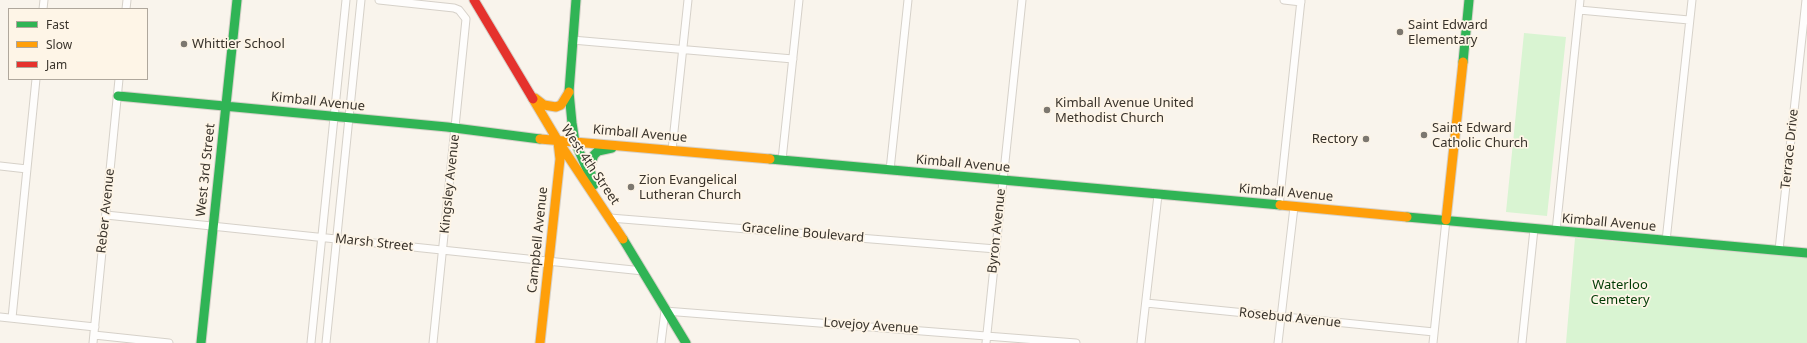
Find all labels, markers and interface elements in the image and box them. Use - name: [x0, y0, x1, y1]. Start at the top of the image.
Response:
- legend: [8, 8, 148, 80]
- text: Fast: [46, 16, 69, 33]
- place label: Saint Edward Elementary: [1408, 17, 1488, 48]
- marker: Saint Edward Elementary: [1395, 27, 1405, 37]
- text: Slow: [46, 36, 72, 53]
- place label: Whittier School: [192, 36, 285, 52]
- marker: Whittier School: [179, 39, 189, 49]
- text: Jam: [46, 56, 67, 73]
- street label: Kimball Avenue: [270, 89, 366, 115]
- place label: Kimball Avenue United Methodist Church: [1055, 95, 1194, 126]
- marker: Kimball Avenue United Methodist Church: [1042, 105, 1052, 115]
- street label: Terrace Drive: [1778, 108, 1802, 190]
- place label: Saint Edward Catholic Church: [1432, 120, 1528, 151]
- street label: West 4th Street: [557, 122, 623, 208]
- street label: Kimball Avenue: [592, 122, 688, 146]
- street label: West 3rd Street: [193, 123, 219, 217]
- marker: Saint Edward Catholic Church: [1419, 130, 1429, 140]
- place label: Rectory: [1312, 131, 1358, 147]
- street label: Kingsley Avenue: [437, 134, 463, 234]
- marker: Rectory: [1361, 134, 1371, 144]
- street label: Kimball Avenue: [915, 152, 1011, 176]
- street label: Reber Avenue: [94, 168, 118, 254]
- place label: Zion Evangelical Lutheran Church: [639, 172, 741, 203]
- street label: Kimball Avenue: [1238, 181, 1334, 205]
- marker: Zion Evangelical Lutheran Church: [626, 182, 636, 192]
- street label: Campbell Avenue: [525, 186, 551, 294]
- street label: Byron Avenue: [985, 188, 1009, 274]
- street label: Kimball Avenue: [1561, 211, 1657, 235]
- street label: Graceline Boulevard: [741, 220, 865, 246]
- street label: Marsh Street: [334, 231, 414, 255]
- park label: Waterloo Cemetery: [1590, 277, 1650, 308]
- street label: Rosebud Avenue: [1238, 305, 1342, 331]
- street label: Lovejoy Avenue: [823, 315, 919, 337]

